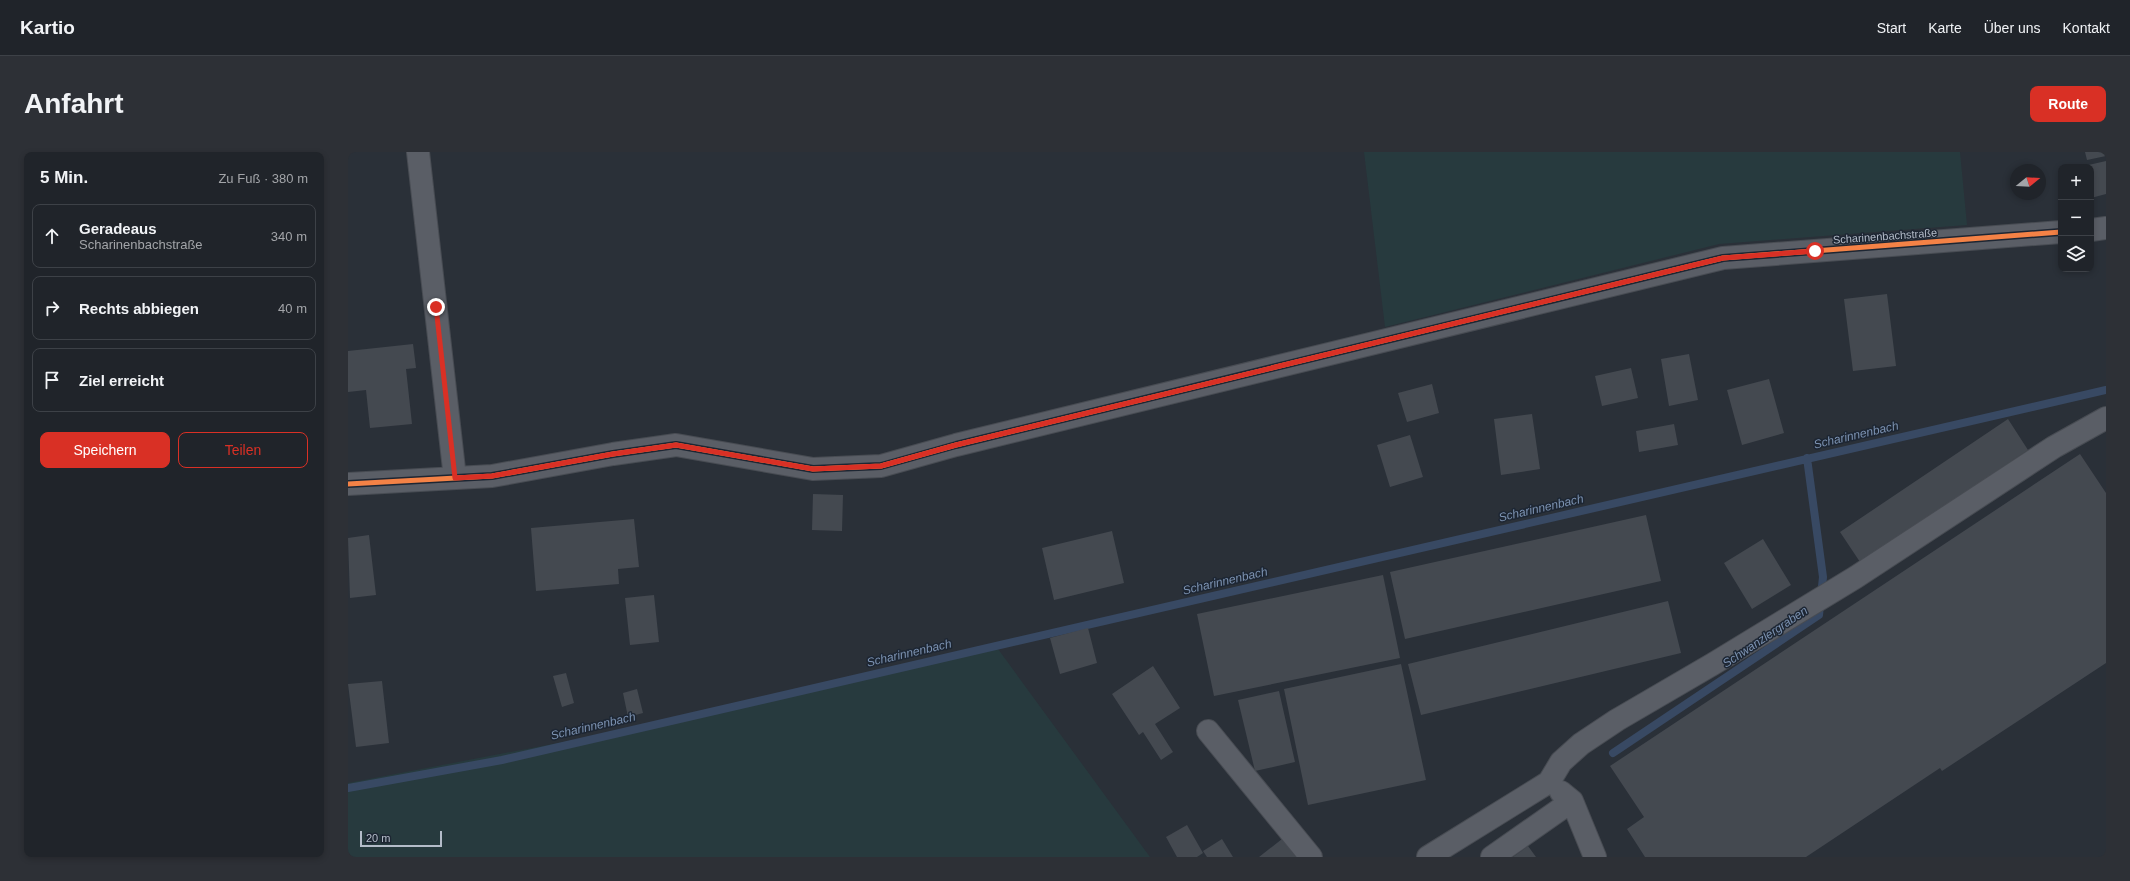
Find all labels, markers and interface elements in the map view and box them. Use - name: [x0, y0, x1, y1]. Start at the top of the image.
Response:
- text: Kartio: [20, 17, 75, 38]
- text: Start: [1877, 20, 1906, 36]
- text: Karte: [1928, 20, 1962, 36]
- text: Über uns: [1984, 20, 2041, 36]
- text: Kontakt: [2063, 20, 2110, 36]
- button: Route: [2030, 86, 2106, 122]
- text: Anfahrt: [24, 88, 124, 119]
- north arrow: [2010, 164, 2046, 200]
- map controls: [2058, 164, 2094, 272]
- button: +: [2058, 164, 2094, 200]
- text: 5 Min.: [40, 168, 88, 187]
- text: Zu Fuß · 380 m: [218, 171, 308, 186]
- button: −: [2058, 200, 2094, 236]
- text: Geradeaus: [79, 220, 157, 237]
- icon: ahead: [41, 225, 63, 247]
- street label: Scharinenbachstraße: [1832, 226, 1938, 246]
- text: 340 m: [271, 229, 307, 244]
- button: layers: [2058, 236, 2094, 272]
- text: Scharinenbachstraße: [79, 237, 203, 252]
- route start: [1806, 242, 1824, 260]
- icon: right: [41, 297, 63, 319]
- route end: [427, 298, 445, 316]
- text: Rechts abbiegen: [79, 300, 199, 317]
- text: 40 m: [278, 301, 307, 316]
- icon: arrive: [41, 369, 63, 391]
- text: Ziel erreicht: [79, 372, 164, 389]
- water label: Scharinnenbach: [1812, 418, 1900, 452]
- button: Speichern: [40, 432, 170, 468]
- button: Teilen: [178, 432, 308, 468]
- water label: Scharinnenbach: [1497, 491, 1585, 525]
- water label: Scharinnenbach: [1181, 564, 1269, 598]
- water label: Schwanzlergraben: [1720, 603, 1810, 671]
- water label: Scharinnenbach: [865, 636, 953, 670]
- water label: Scharinnenbach: [549, 709, 637, 743]
- scale bar: [360, 829, 442, 848]
- text: 20 m: [366, 832, 390, 844]

